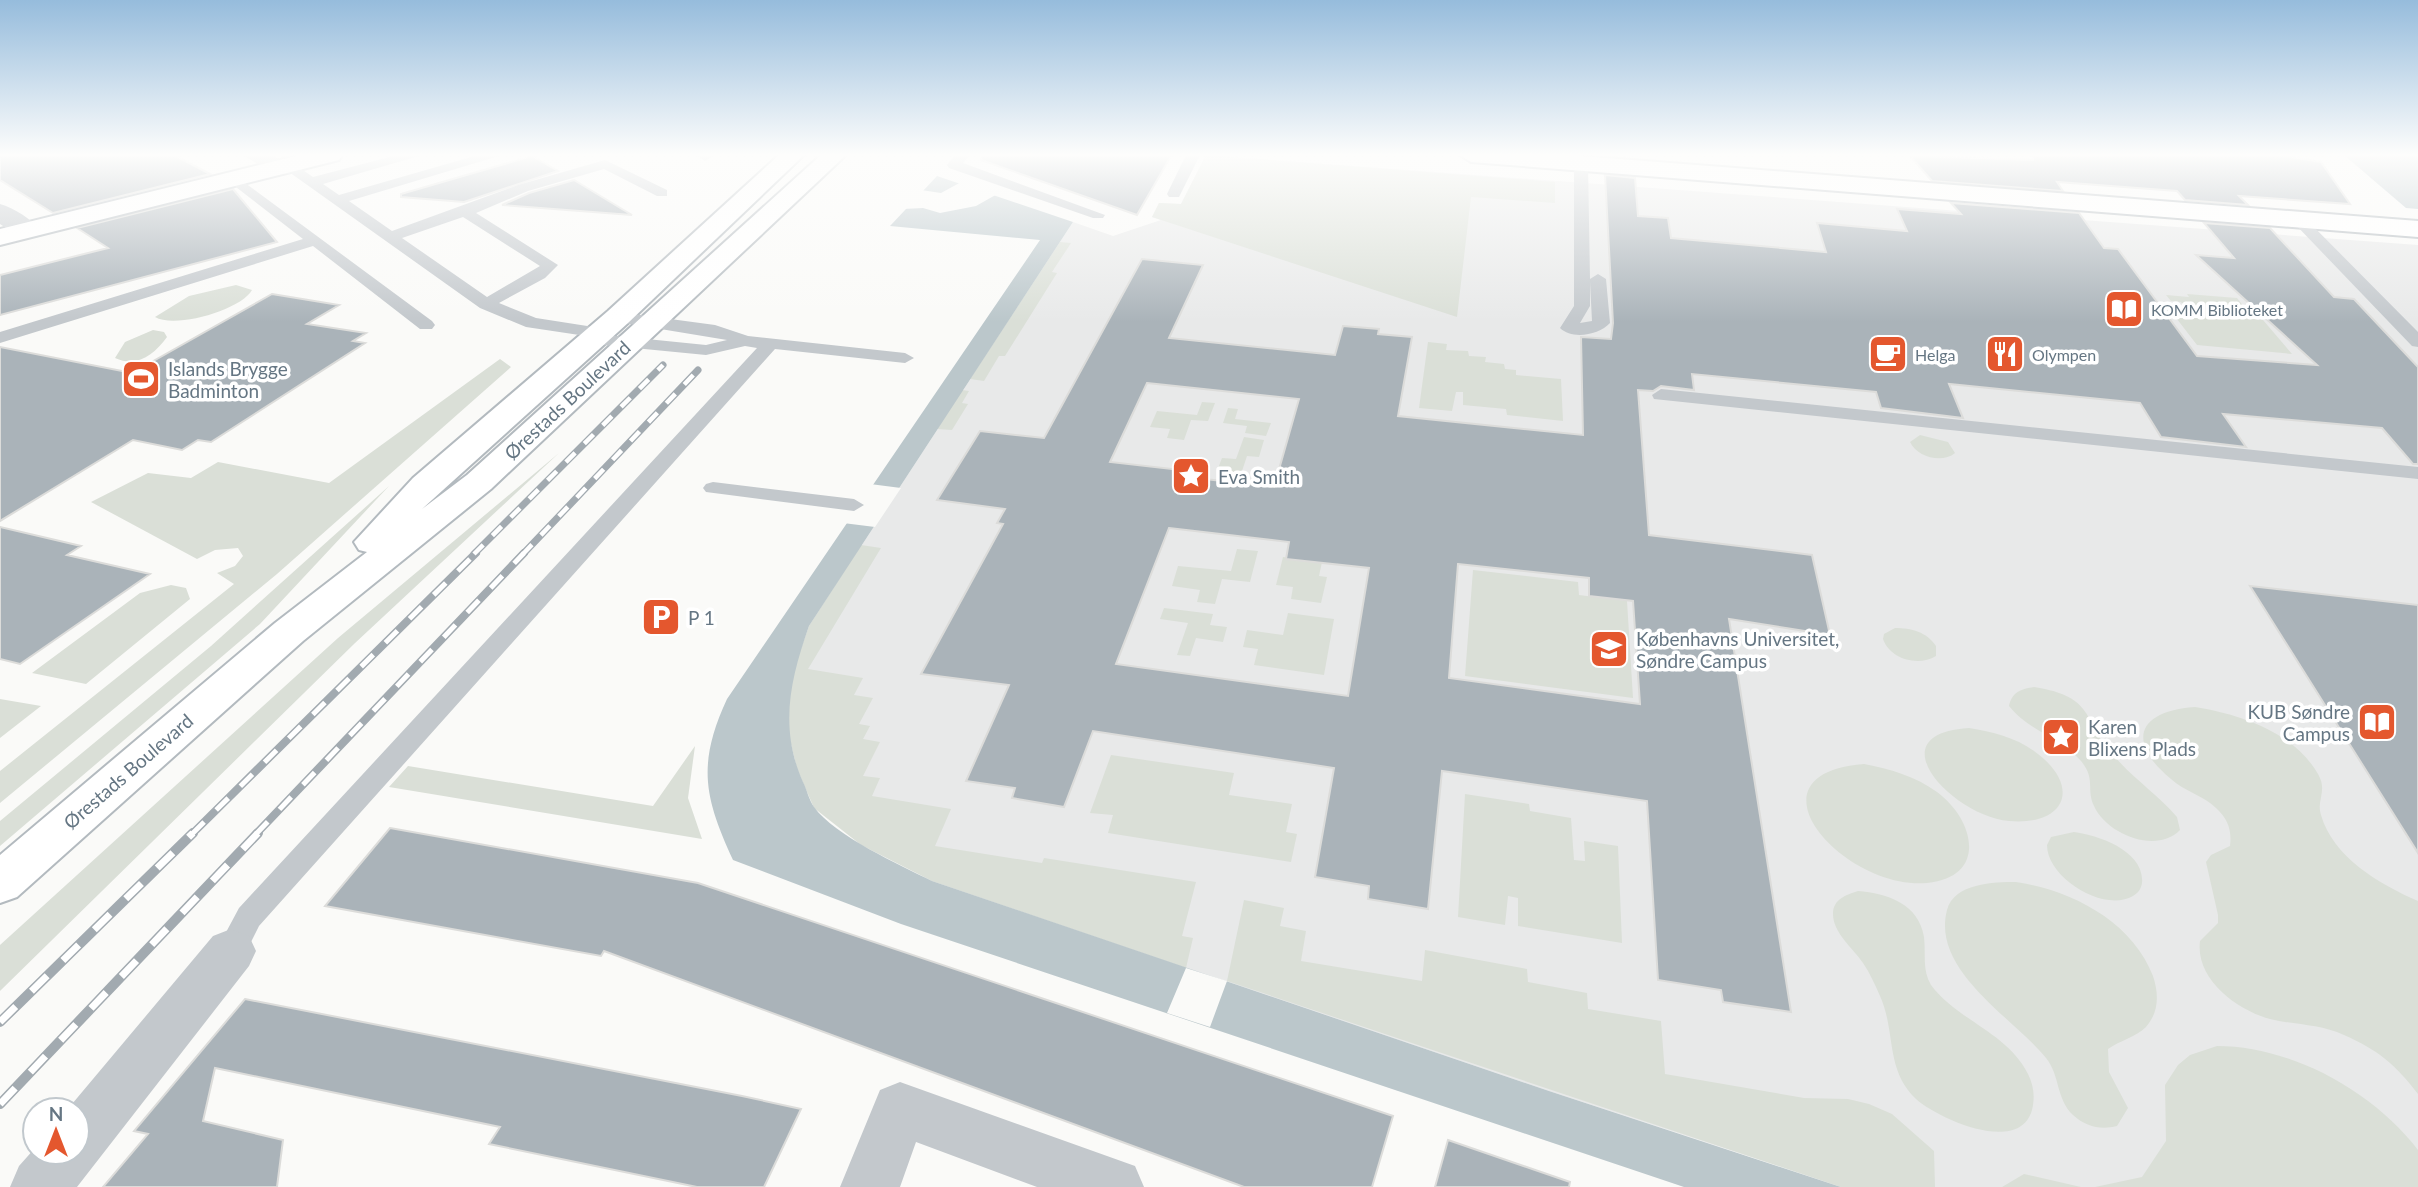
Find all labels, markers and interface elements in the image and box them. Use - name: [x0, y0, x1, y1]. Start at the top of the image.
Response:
- library icon: KOMM Biblioteket: [2103, 288, 2145, 330]
- place label: KOMM Biblioteket: [2151, 300, 2283, 319]
- cafe icon: Helga: [1867, 333, 1909, 375]
- restaurant icon: Olympen: [1984, 333, 2026, 375]
- street label: Ørestads Boulevard: [499, 336, 635, 464]
- place label: Helga: [1915, 345, 1955, 364]
- place label: Olympen: [2032, 345, 2096, 364]
- place label: Islands Brygge Badminton: [168, 357, 288, 402]
- sports icon: Islands Brygge Badminton: [120, 358, 162, 400]
- place icon: Eva Smith: [1170, 455, 1212, 497]
- place label: Eva Smith: [1218, 465, 1300, 488]
- parking icon: P 1: [640, 596, 682, 638]
- place label: P 1: [688, 606, 715, 629]
- place label: Københavns Universitet, Søndre Campus: [1636, 627, 1839, 672]
- school or university icon: Københavns Universitet, Søndre Campus: [1588, 628, 1630, 670]
- place label: KUB Søndre Campus: [2247, 700, 2350, 745]
- library icon: KUB Søndre Campus: [2356, 701, 2398, 743]
- street label: Ørestads Boulevard: [59, 709, 197, 833]
- place label: Karen Blixens Plads: [2088, 715, 2196, 760]
- place icon: Karen Blixens Plads: [2040, 716, 2082, 758]
- north arrow: [21, 1096, 91, 1166]
- text: N: [49, 1102, 63, 1125]

